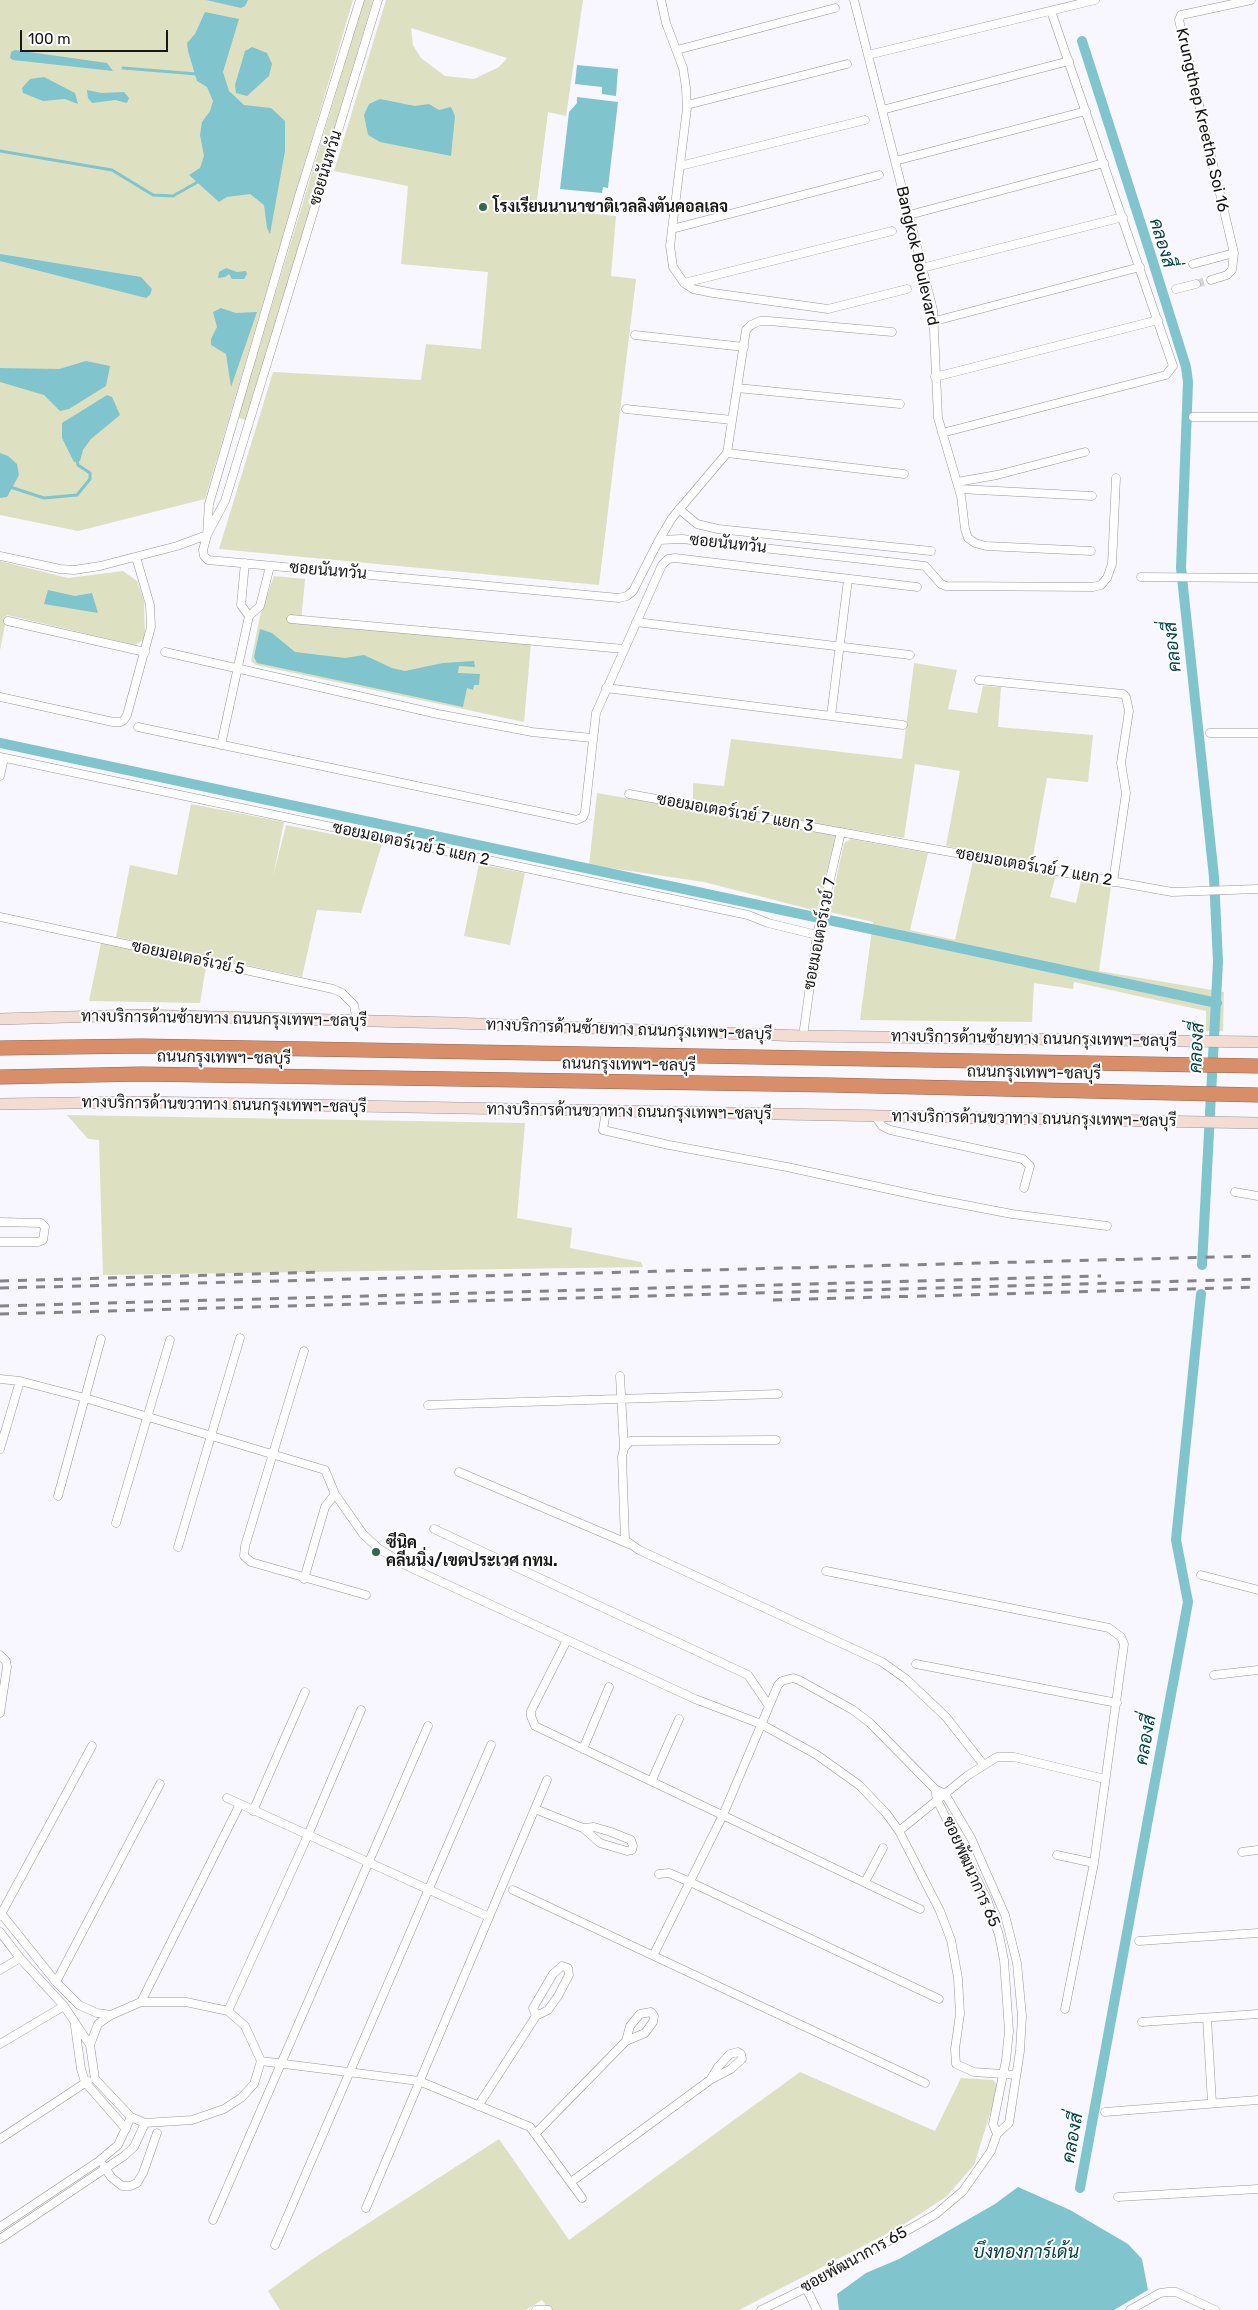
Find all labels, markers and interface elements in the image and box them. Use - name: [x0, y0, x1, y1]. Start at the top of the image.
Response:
- scale bar: [22, 20, 170, 52]
- street label: Krungthep Kreetha Soi 16: [1171, 26, 1233, 214]
- text: 100 m: [28, 30, 70, 48]
- street label: ซอยนันทวัน: [305, 128, 347, 208]
- street label: Bangkok Boulevard: [892, 184, 942, 328]
- place label: โรงเรียนนานาชาติเวลลิงตันคอลเลจ: [493, 197, 728, 217]
- marker: โรงเรียนนานาชาติเวลลิงตันคอลเลจ: [477, 201, 489, 213]
- water label: คลองสี่: [1144, 216, 1180, 270]
- street label: ซอยนันทวัน: [688, 530, 768, 558]
- street label: ซอยนันทวัน: [288, 558, 368, 584]
- water label: คลองสี่: [1160, 621, 1186, 673]
- street label: ซอยมอเตอร์เวย์ 7 แยก 3: [655, 790, 815, 836]
- street label: ซอยมอเตอร์เวย์ 5 แยก 2: [331, 818, 491, 870]
- street label: ซอยมอเตอร์เวย์ 7 แยก 2: [954, 844, 1114, 890]
- street label: ซอยมอเตอร์เวย์ 7: [800, 876, 840, 992]
- street label: ซอยมอเตอร์เวย์ 5: [130, 937, 246, 979]
- street label: ทางบริการด้านซ้ายทาง ถนนกรุงเทพฯ-ชลบุรี: [81, 1007, 367, 1031]
- street label: ทางบริการด้านซ้ายทาง ถนนกรุงเทพฯ-ชลบุรี: [486, 1015, 772, 1045]
- water label: คลองสี่: [1185, 1022, 1209, 1074]
- street label: ทางบริการด้านซ้ายทาง ถนนกรุงเทพฯ-ชลบุรี: [891, 1027, 1177, 1051]
- street label: ถนนกรุงเทพฯ-ชลบุรี: [157, 1047, 291, 1069]
- street label: ถนนกรุงเทพฯ-ชลบุรี: [562, 1054, 696, 1076]
- street label: ถนนกรุงเทพฯ-ชลบุรี: [967, 1062, 1101, 1084]
- street label: ทางบริการด้านขวาทาง ถนนกรุงเทพฯ-ชลบุรี: [81, 1093, 367, 1117]
- street label: ทางบริการด้านขวาทาง ถนนกรุงเทพฯ-ชลบุรี: [486, 1100, 772, 1124]
- street label: ทางบริการด้านขวาทาง ถนนกรุงเทพฯ-ชลบุรี: [891, 1107, 1177, 1131]
- place label: ซีนิค คลีนนิ่ง/เขตประเวศ กทม.: [386, 1533, 558, 1571]
- marker: ซีนิค คลีนนิ่ง/เขตประเวศ กทม.: [370, 1546, 382, 1558]
- water label: คลองสี่: [1131, 1713, 1161, 1767]
- street label: ซอยพัฒนาการ 65: [938, 1814, 1004, 1930]
- water label: คลองสี่: [1058, 2111, 1088, 2165]
- street label: ซอยพัฒนาการ 65: [797, 2223, 911, 2297]
- water label: บึงทองการ์เด้น: [973, 2242, 1079, 2264]

